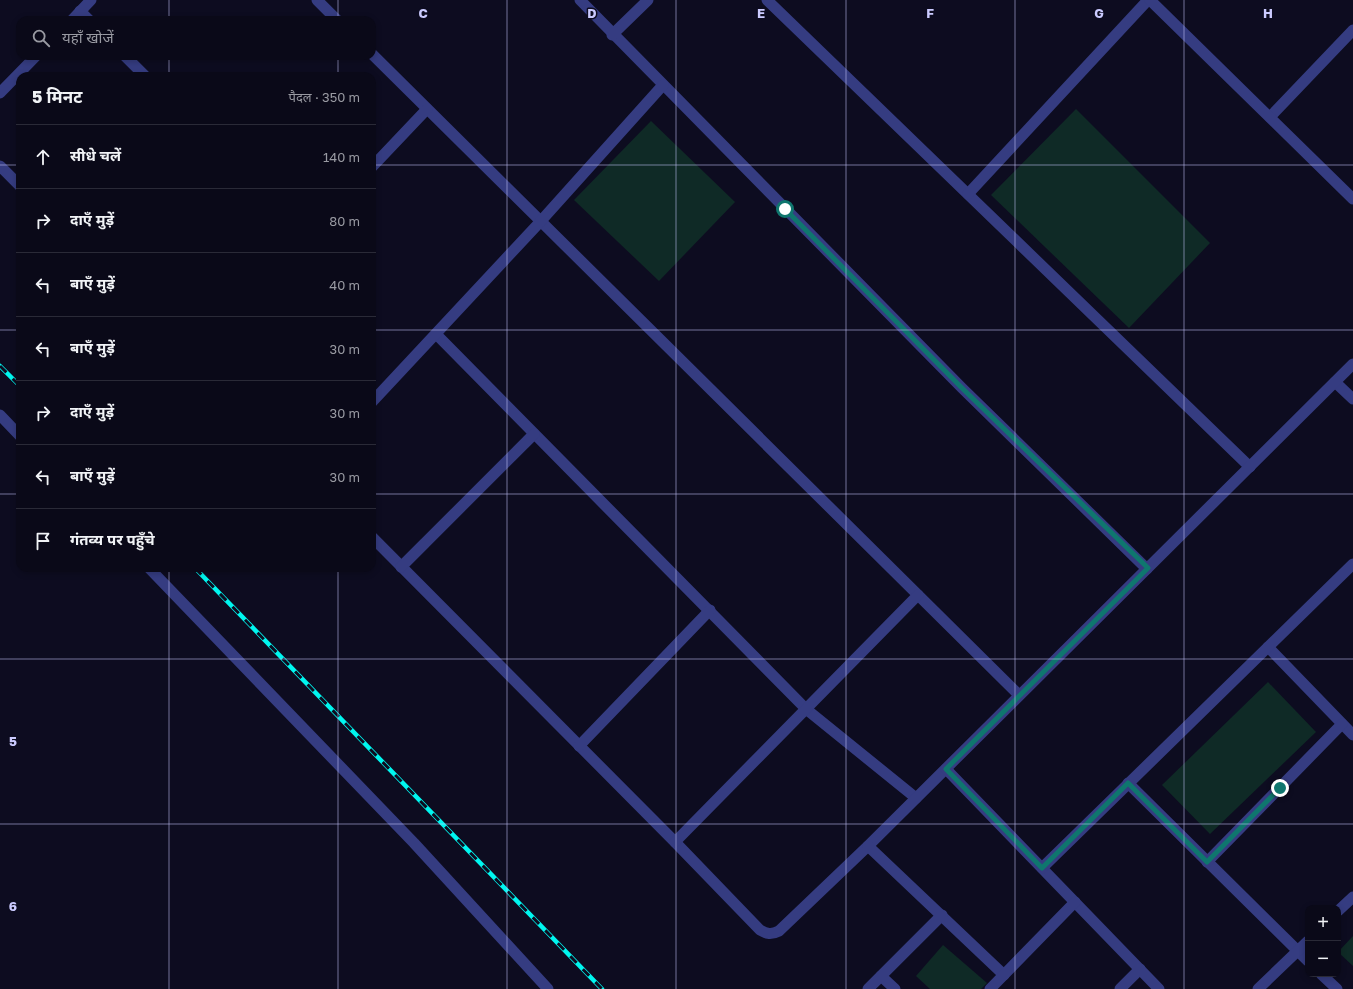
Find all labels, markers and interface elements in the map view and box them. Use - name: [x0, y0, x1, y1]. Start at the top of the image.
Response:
- text: C: [418, 5, 428, 21]
- text: D: [587, 5, 597, 21]
- text: E: [757, 5, 765, 21]
- text: F: [926, 5, 934, 21]
- text: G: [1094, 5, 1104, 21]
- text: H: [1263, 5, 1273, 21]
- search box: [16, 16, 376, 60]
- icon: search: [30, 27, 52, 49]
- text: यहाँ खोजें: [62, 28, 114, 46]
- text: 5 मिनट: [32, 86, 82, 107]
- text: पैदल · 350 m: [289, 89, 360, 105]
- icon: ahead: [32, 146, 54, 168]
- text: सीधे चलें: [70, 146, 121, 164]
- text: 140 m: [323, 149, 360, 165]
- route start: [776, 200, 794, 218]
- icon: right: [32, 210, 54, 232]
- text: दाएँ मुड़ें: [70, 210, 114, 228]
- text: 80 m: [329, 213, 360, 229]
- icon: left: [32, 274, 54, 296]
- text: बाएँ मुड़ें: [70, 274, 115, 292]
- text: 40 m: [329, 277, 360, 293]
- icon: left: [32, 338, 54, 360]
- text: बाएँ मुड़ें: [70, 338, 115, 356]
- text: 30 m: [330, 341, 360, 357]
- icon: right: [32, 402, 54, 424]
- text: दाएँ मुड़ें: [70, 402, 114, 420]
- text: 30 m: [330, 405, 360, 421]
- icon: left: [32, 466, 54, 488]
- text: बाएँ मुड़ें: [70, 466, 115, 484]
- text: 30 m: [330, 469, 360, 485]
- icon: arrive: [32, 530, 54, 552]
- text: गंतव्य पर पहुँचे: [70, 530, 155, 548]
- text: 5: [9, 733, 17, 749]
- route end: [1271, 779, 1289, 797]
- text: 6: [9, 898, 17, 914]
- map controls: [1305, 905, 1341, 977]
- button: +: [1305, 905, 1341, 941]
- button: −: [1305, 941, 1341, 977]

